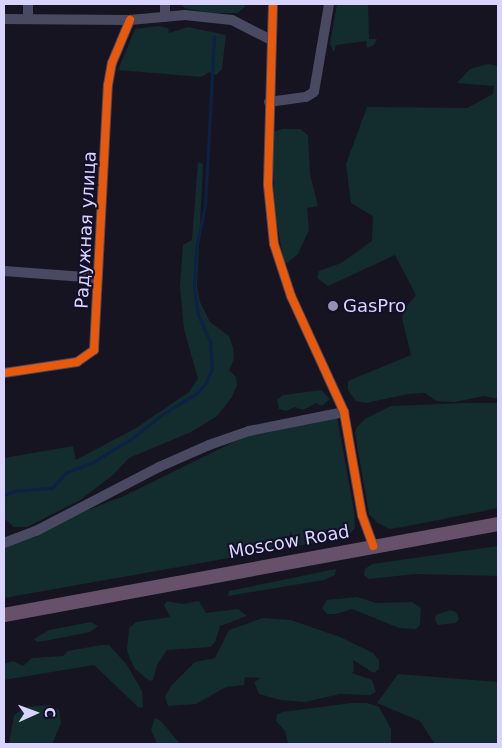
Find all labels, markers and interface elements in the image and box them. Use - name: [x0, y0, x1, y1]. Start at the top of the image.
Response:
- street label: Радужная улица: [71, 151, 101, 309]
- place label: GasPro: [343, 295, 406, 317]
- marker: GasPro: [327, 300, 339, 312]
- street label: Moscow Road: [227, 521, 351, 563]
- north arrow: [10, 688, 60, 738]
- text: С: [42, 707, 58, 718]

